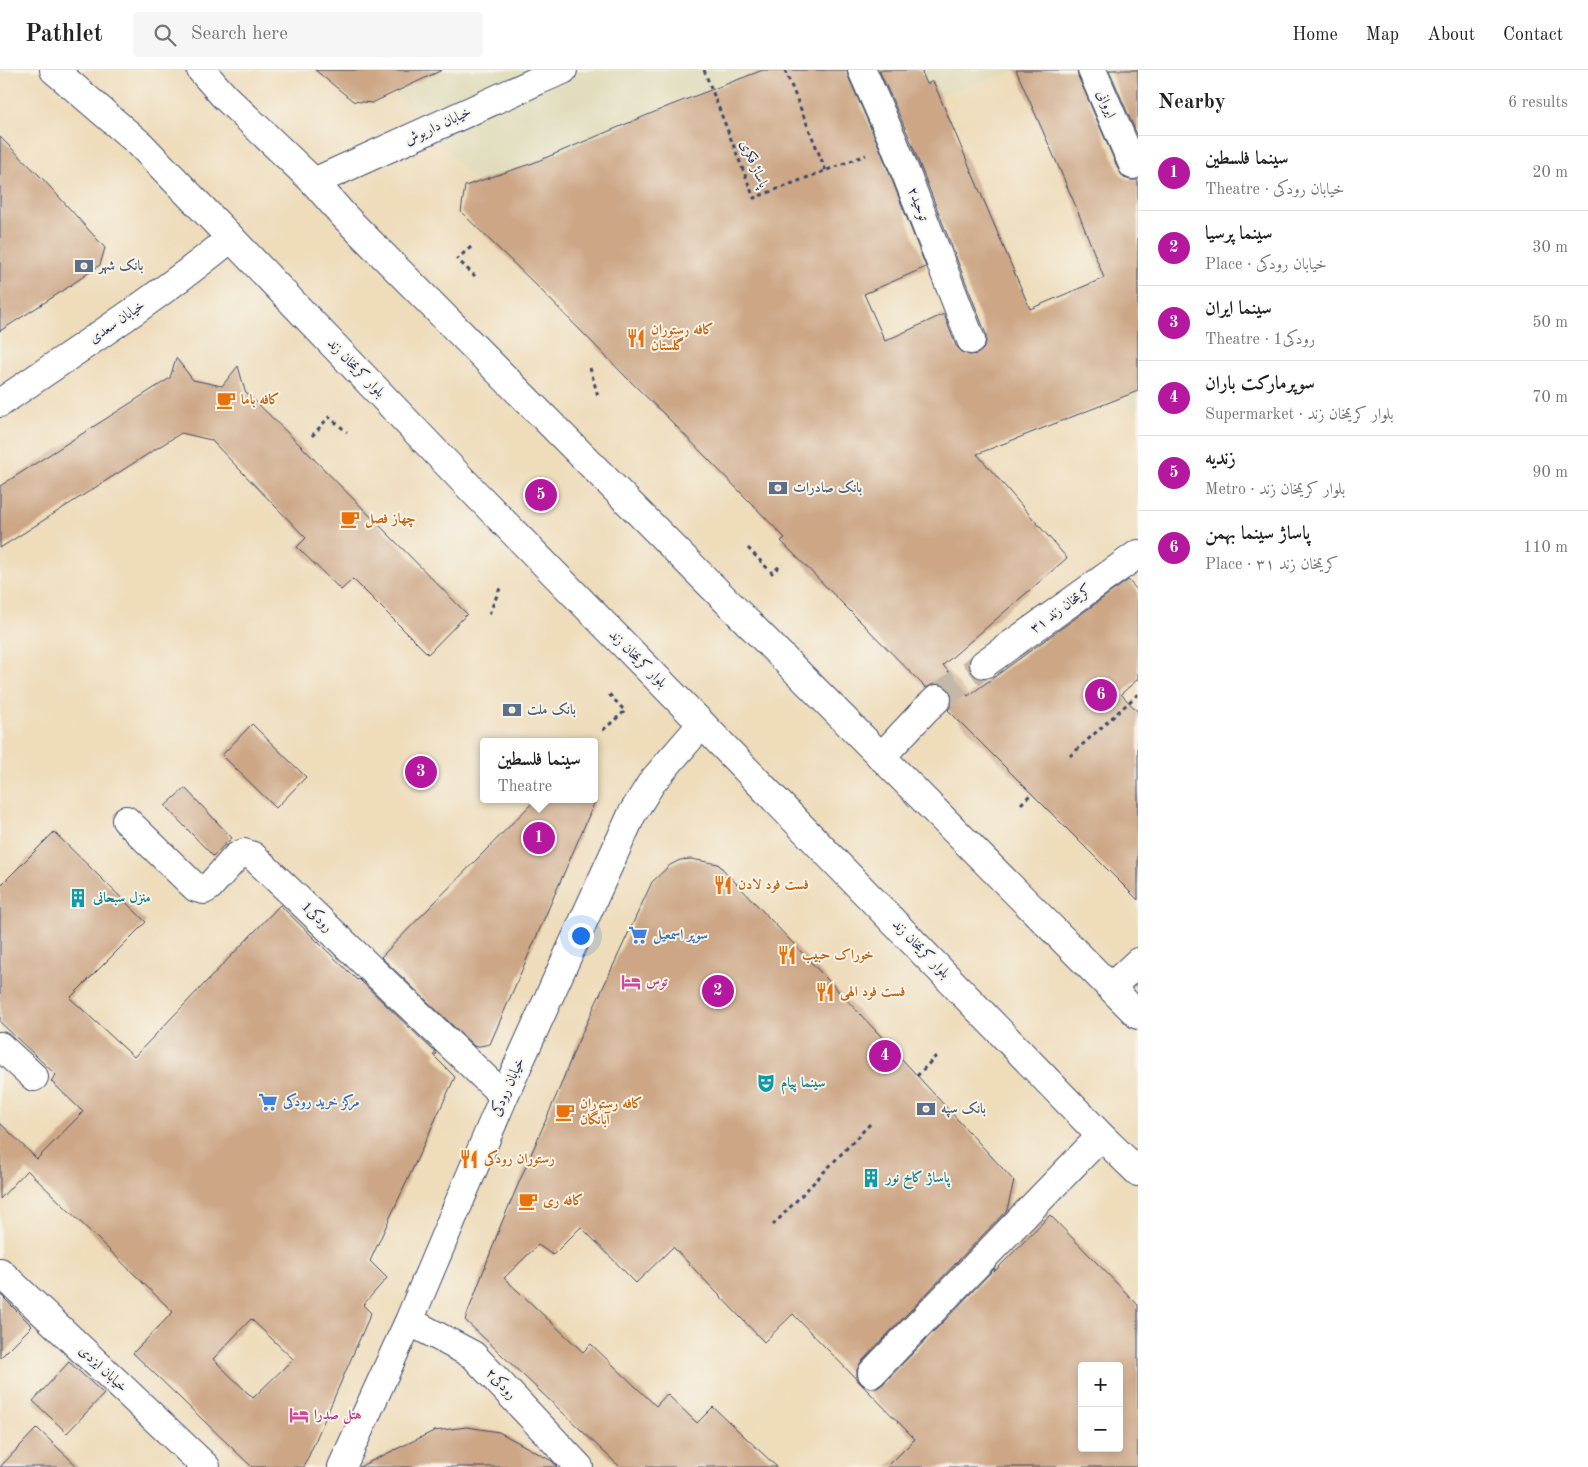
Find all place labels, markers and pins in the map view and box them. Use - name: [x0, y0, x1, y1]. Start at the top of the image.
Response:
- bank icon: بانک شهر: [73, 255, 95, 277]
- place label: بانک شهر: [97, 257, 144, 275]
- place label: کافه رستوران گلستان: [651, 322, 714, 353]
- restaurant icon: کافه رستوران گلستان: [625, 327, 647, 349]
- cafe icon: کافه باما: [215, 389, 237, 411]
- place label: کافه باما: [241, 392, 280, 408]
- pin: 5: [525, 476, 557, 514]
- bank icon: بانک صادرات: [767, 477, 789, 499]
- place label: بانک صادرات: [793, 479, 862, 496]
- cafe icon: چهاز فصل: [339, 508, 361, 530]
- place label: چهاز فصل: [365, 512, 416, 528]
- pin: 6: [1085, 676, 1117, 714]
- bank icon: بانک ملت: [501, 699, 523, 721]
- place label: بانک ملت: [527, 701, 576, 718]
- pin: 3: [405, 753, 437, 791]
- pin: 1: [523, 819, 555, 857]
- restaurant icon: فست فود لادن: [712, 874, 734, 896]
- place label: فست فود لادن: [738, 877, 809, 893]
- building icon: منزل سبحانی: [67, 887, 89, 909]
- place label: منزل سبحانی: [92, 890, 151, 906]
- supermarket icon: سوپر اسمعیل: [627, 924, 649, 946]
- place label: سوپر اسمعیل: [653, 928, 708, 944]
- restaurant icon: خوراک حبیب: [776, 944, 798, 966]
- place label: خوراک حبیب: [802, 948, 874, 964]
- hotel icon: توس: [620, 971, 642, 993]
- pin: 2: [702, 972, 734, 1010]
- place label: توس: [646, 975, 668, 990]
- restaurant icon: فست فود الهی: [814, 981, 836, 1003]
- place label: فست فود الهی: [840, 985, 905, 1001]
- pin: 4: [869, 1037, 901, 1075]
- theatre icon: سینما پیام: [755, 1072, 777, 1094]
- place label: سینما پیام: [781, 1076, 825, 1095]
- supermarket icon: مرکز خرید رودکی: [257, 1091, 279, 1113]
- place label: مرکز خرید رودکی: [282, 1093, 360, 1111]
- place label: کافه رستوران آبانگان: [580, 1096, 643, 1128]
- bank icon: بانک سپه: [915, 1098, 937, 1120]
- place label: بانک سپه: [941, 1100, 986, 1118]
- cafe icon: کافه رستوران آبانگان: [554, 1101, 576, 1123]
- restaurant icon: رستوران رودکی: [458, 1148, 480, 1170]
- place label: رستوران رودکی: [483, 1150, 555, 1167]
- building icon: پاساژ کاخ نور: [860, 1167, 882, 1189]
- place label: پاساژ کاخ نور: [884, 1170, 951, 1190]
- cafe icon: کافه ری: [517, 1190, 539, 1212]
- place label: کافه ری: [543, 1193, 583, 1209]
- hotel icon: هتل صدرا: [288, 1404, 310, 1426]
- place label: هتل صدرا: [314, 1408, 362, 1424]

